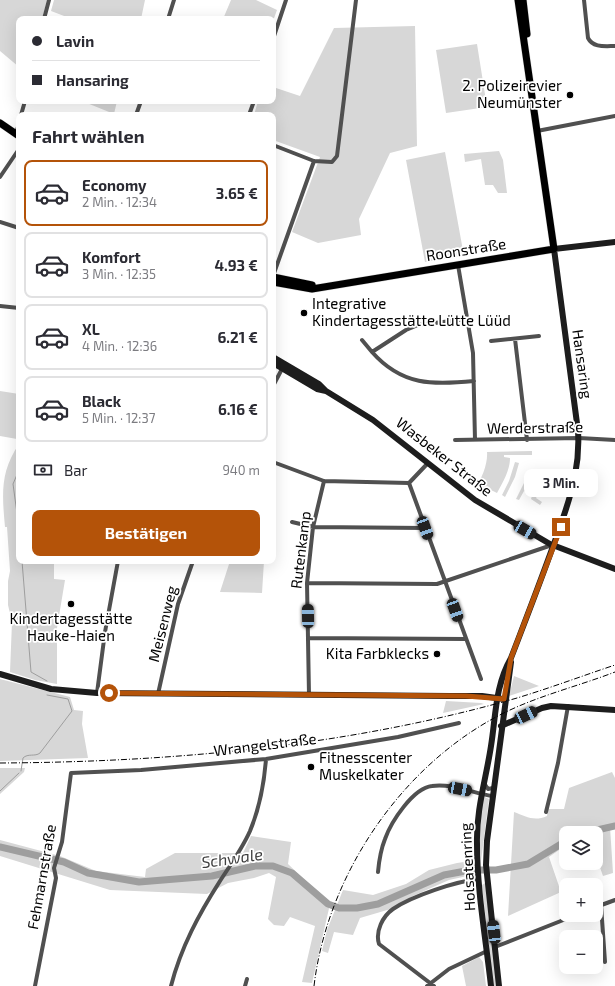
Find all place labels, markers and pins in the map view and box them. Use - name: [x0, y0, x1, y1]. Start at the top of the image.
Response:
- place label: 2. Polizeirevier Neumünster: [462, 76, 562, 111]
- marker: 2. Polizeirevier Neumünster: [565, 90, 575, 100]
- place label: Integrative Kindertagesstätte Lütte Lüüd: [312, 294, 511, 329]
- marker: Integrative Kindertagesstätte Lütte Lüüd: [299, 308, 309, 318]
- marker: Kindertagesstätte Hauke-Haien: [66, 599, 76, 609]
- place label: Kindertagesstätte Hauke-Haien: [10, 609, 132, 644]
- place label: Kita Farbklecks: [326, 644, 429, 662]
- marker: Kita Farbklecks: [432, 649, 442, 659]
- place label: Fitnesscenter Muskelkater: [319, 748, 412, 783]
- marker: Fitnesscenter Muskelkater: [306, 762, 316, 772]

